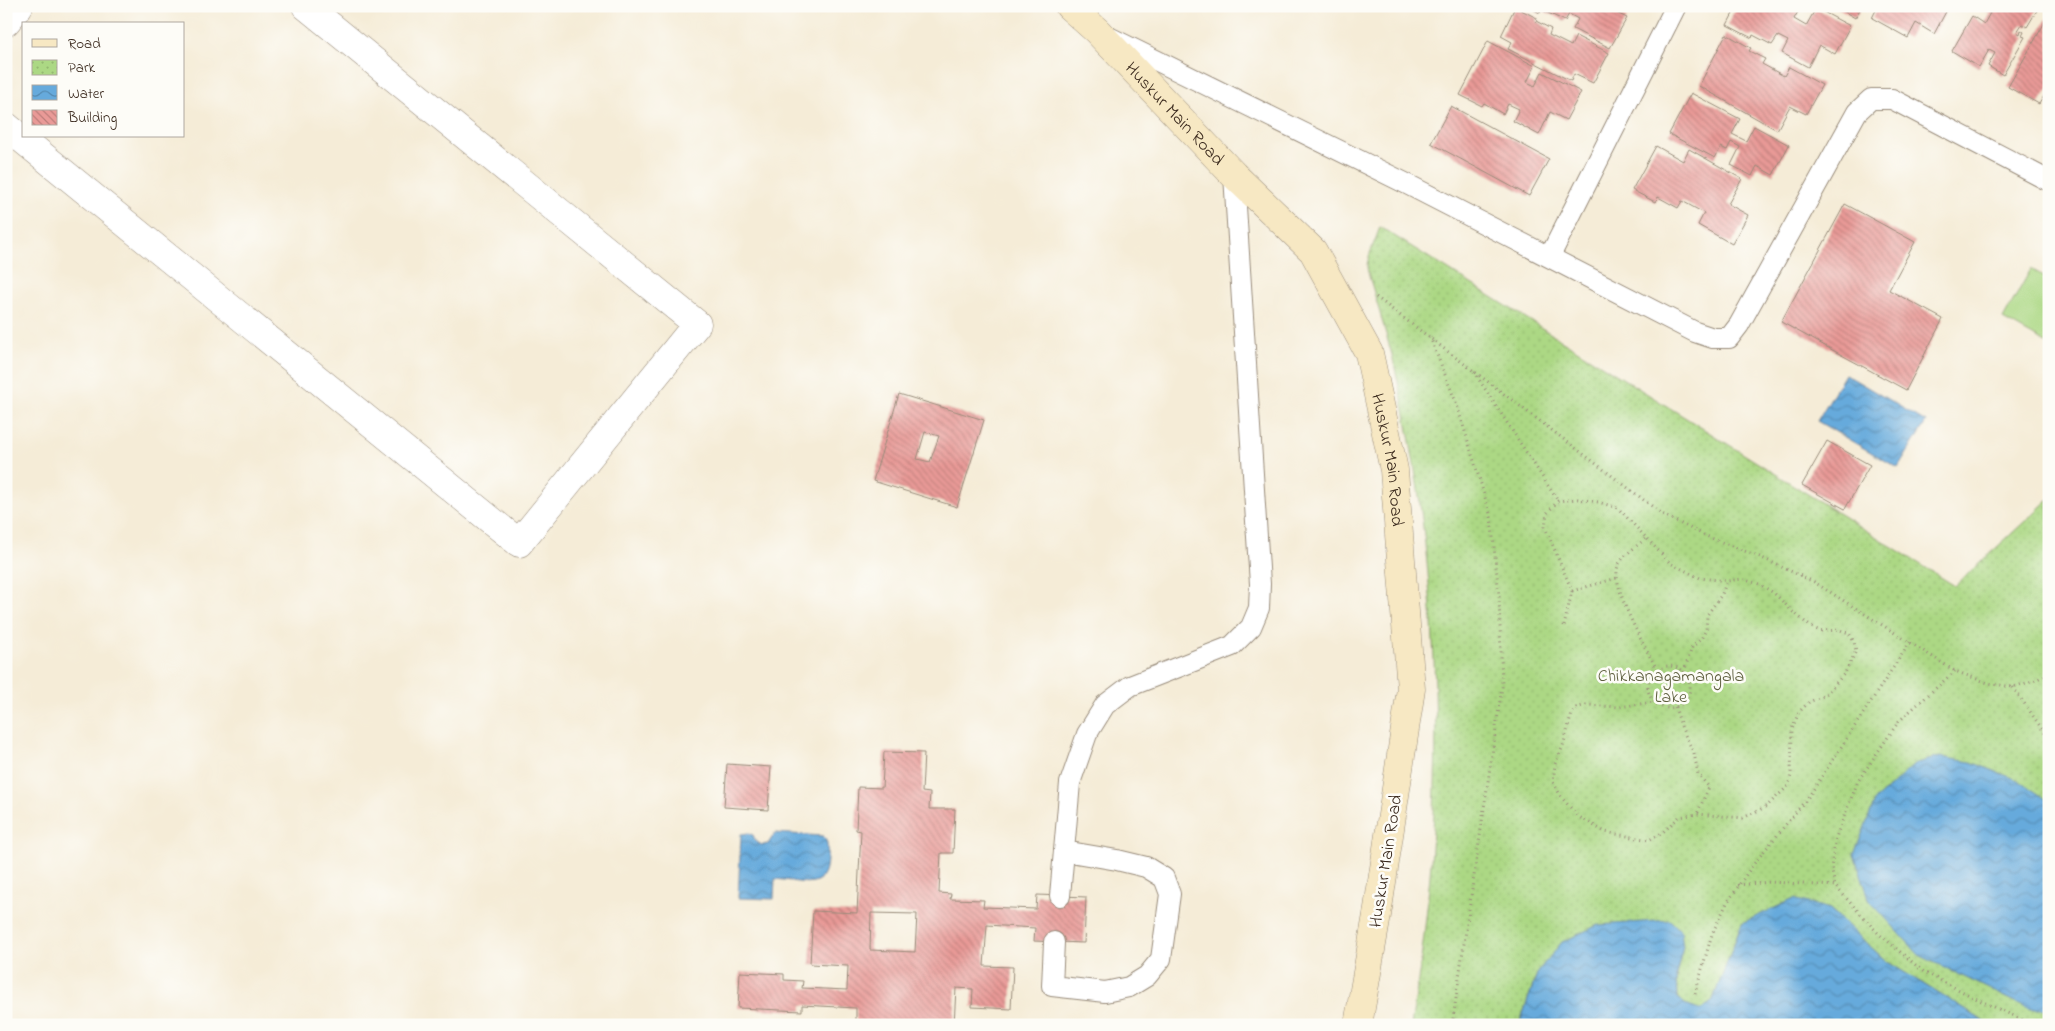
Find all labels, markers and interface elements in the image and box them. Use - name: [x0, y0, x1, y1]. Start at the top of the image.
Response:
- legend: [22, 22, 185, 138]
- text: Road: [68, 33, 101, 55]
- text: Park: [68, 57, 96, 79]
- street label: Huskur Main Road: [1118, 57, 1230, 172]
- text: Water: [68, 83, 104, 105]
- text: Building: [67, 107, 117, 130]
- street label: Huskur Main Road: [1363, 391, 1409, 527]
- park label: Chikkanagamangala Lake: [1598, 664, 1744, 711]
- street label: Huskur Main Road: [1364, 793, 1410, 930]

